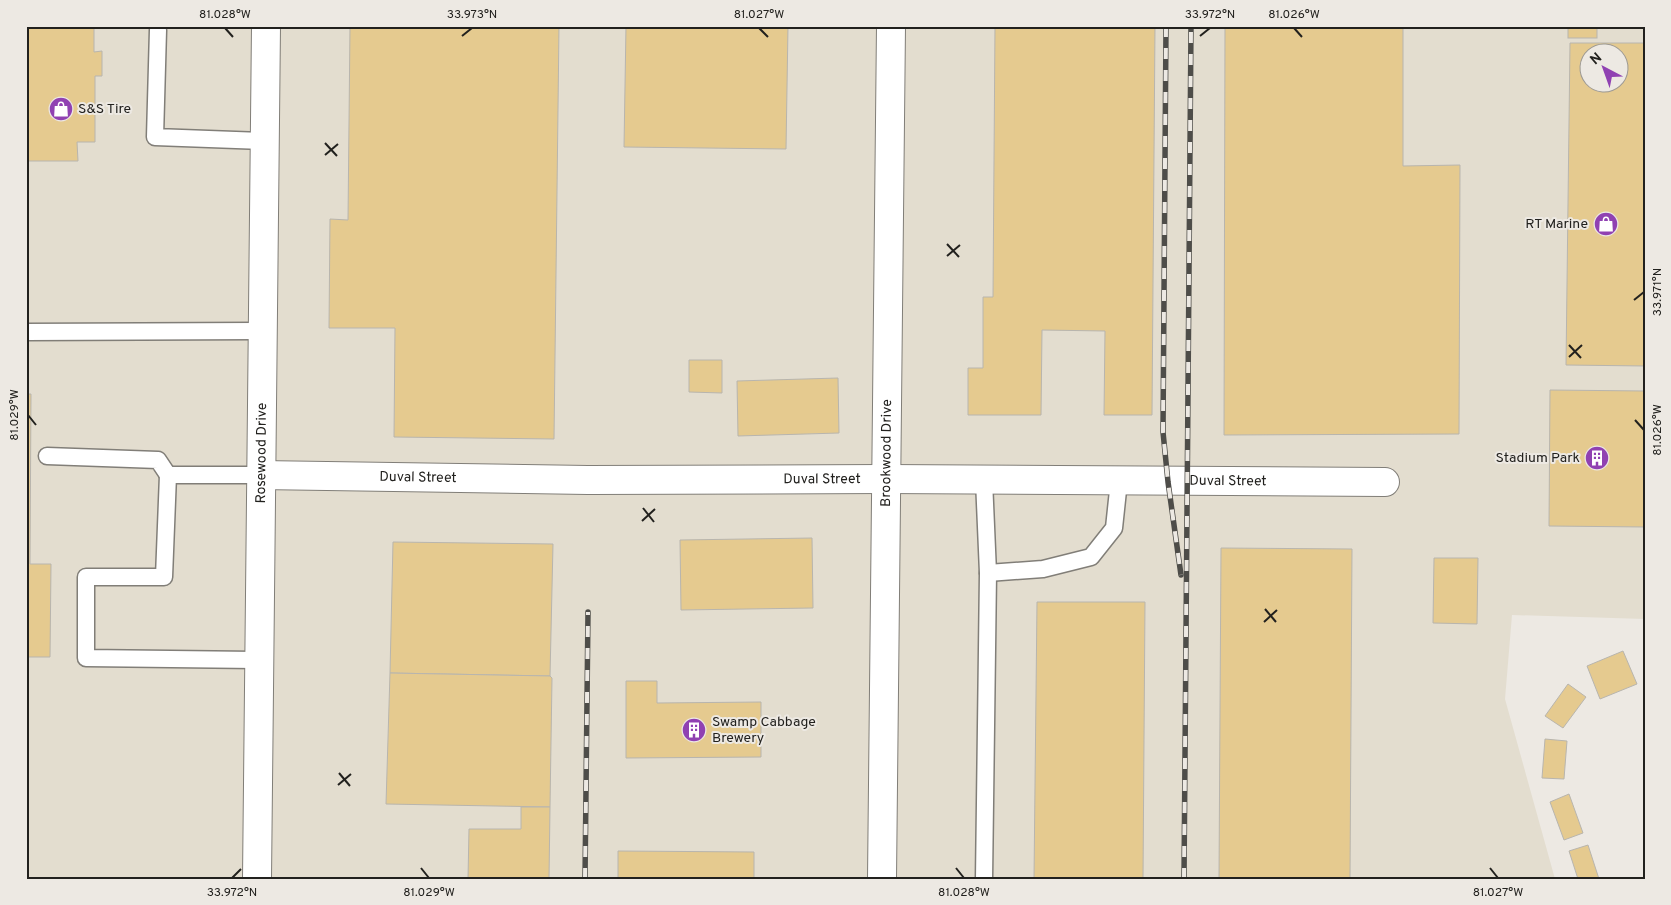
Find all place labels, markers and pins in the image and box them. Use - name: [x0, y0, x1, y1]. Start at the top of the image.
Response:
- shop icon: S&S Tire: [48, 96, 74, 122]
- place label: S&S Tire: [78, 101, 131, 118]
- shop icon: RT Marine: [1593, 211, 1619, 237]
- place label: RT Marine: [1525, 216, 1588, 233]
- building icon: Stadium Park: [1584, 445, 1610, 471]
- place label: Stadium Park: [1496, 450, 1580, 467]
- place label: Swamp Cabbage Brewery: [712, 714, 816, 747]
- building icon: Swamp Cabbage Brewery: [681, 717, 707, 743]

